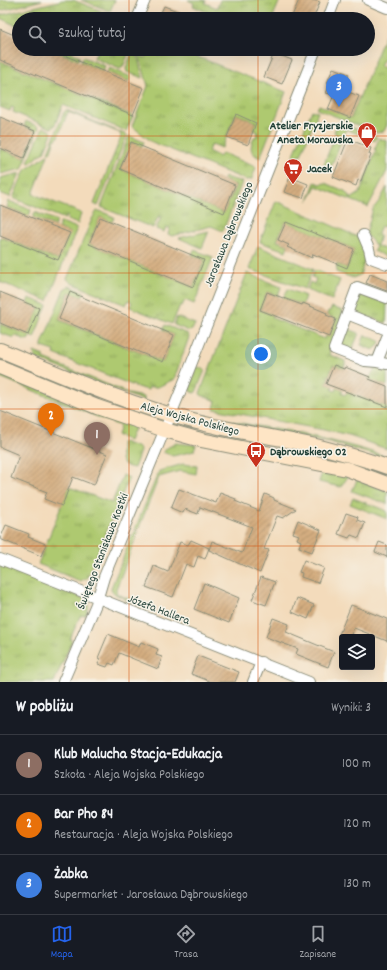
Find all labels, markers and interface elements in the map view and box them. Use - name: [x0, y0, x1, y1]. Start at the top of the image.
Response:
- search box: [12, 12, 375, 56]
- icon: search: [26, 23, 48, 45]
- text: Szukaj tutaj: [58, 23, 126, 45]
- pin: 3: [326, 74, 352, 107]
- place label: Atelier Fryzjerskie Aneta Morawska: [270, 118, 354, 149]
- shop icon: Atelier Fryzjerskie Aneta Morawska: [356, 121, 378, 149]
- supermarket icon: Jacek: [282, 157, 304, 185]
- place label: Jacek: [307, 161, 332, 178]
- street label: Jarosława Dąbrowskiego: [201, 180, 258, 290]
- your location: [251, 344, 271, 364]
- street label: Aleja Wojska Polskiego: [138, 398, 241, 441]
- pin: 2: [38, 403, 64, 436]
- pin: 1: [84, 422, 110, 455]
- bus stop icon: Dąbrowskiego 02: [245, 440, 267, 468]
- place label: Dąbrowskiego 02: [270, 444, 347, 461]
- street label: Świętego Stanisława Kostki: [73, 491, 133, 612]
- street label: Józefa Hallera: [125, 591, 192, 630]
- map controls: [339, 634, 375, 670]
- button: layers: [339, 634, 375, 670]
- text: W pobliżu: [16, 696, 73, 720]
- text: Wyniki: 3: [331, 699, 371, 718]
- text: Klub Malucha Stacja-Edukacja: [54, 744, 222, 766]
- text: 1: [28, 755, 30, 774]
- text: 100 m: [342, 755, 371, 774]
- text: Szkoła · Aleja Wojska Polskiego: [54, 766, 204, 785]
- text: Bar Pho 84: [54, 804, 113, 826]
- text: 2: [26, 815, 32, 834]
- text: 120 m: [343, 815, 371, 834]
- text: Restauracja · Aleja Wojska Polskiego: [54, 826, 233, 845]
- text: Żabka: [54, 864, 87, 886]
- text: 3: [26, 875, 32, 894]
- text: 130 m: [343, 875, 371, 894]
- text: Supermarket · Jarosława Dąbrowskiego: [54, 886, 248, 905]
- tab: Mapa: [51, 923, 73, 963]
- tab: Trasa: [174, 923, 198, 963]
- tab: Zapisane: [299, 923, 336, 963]

